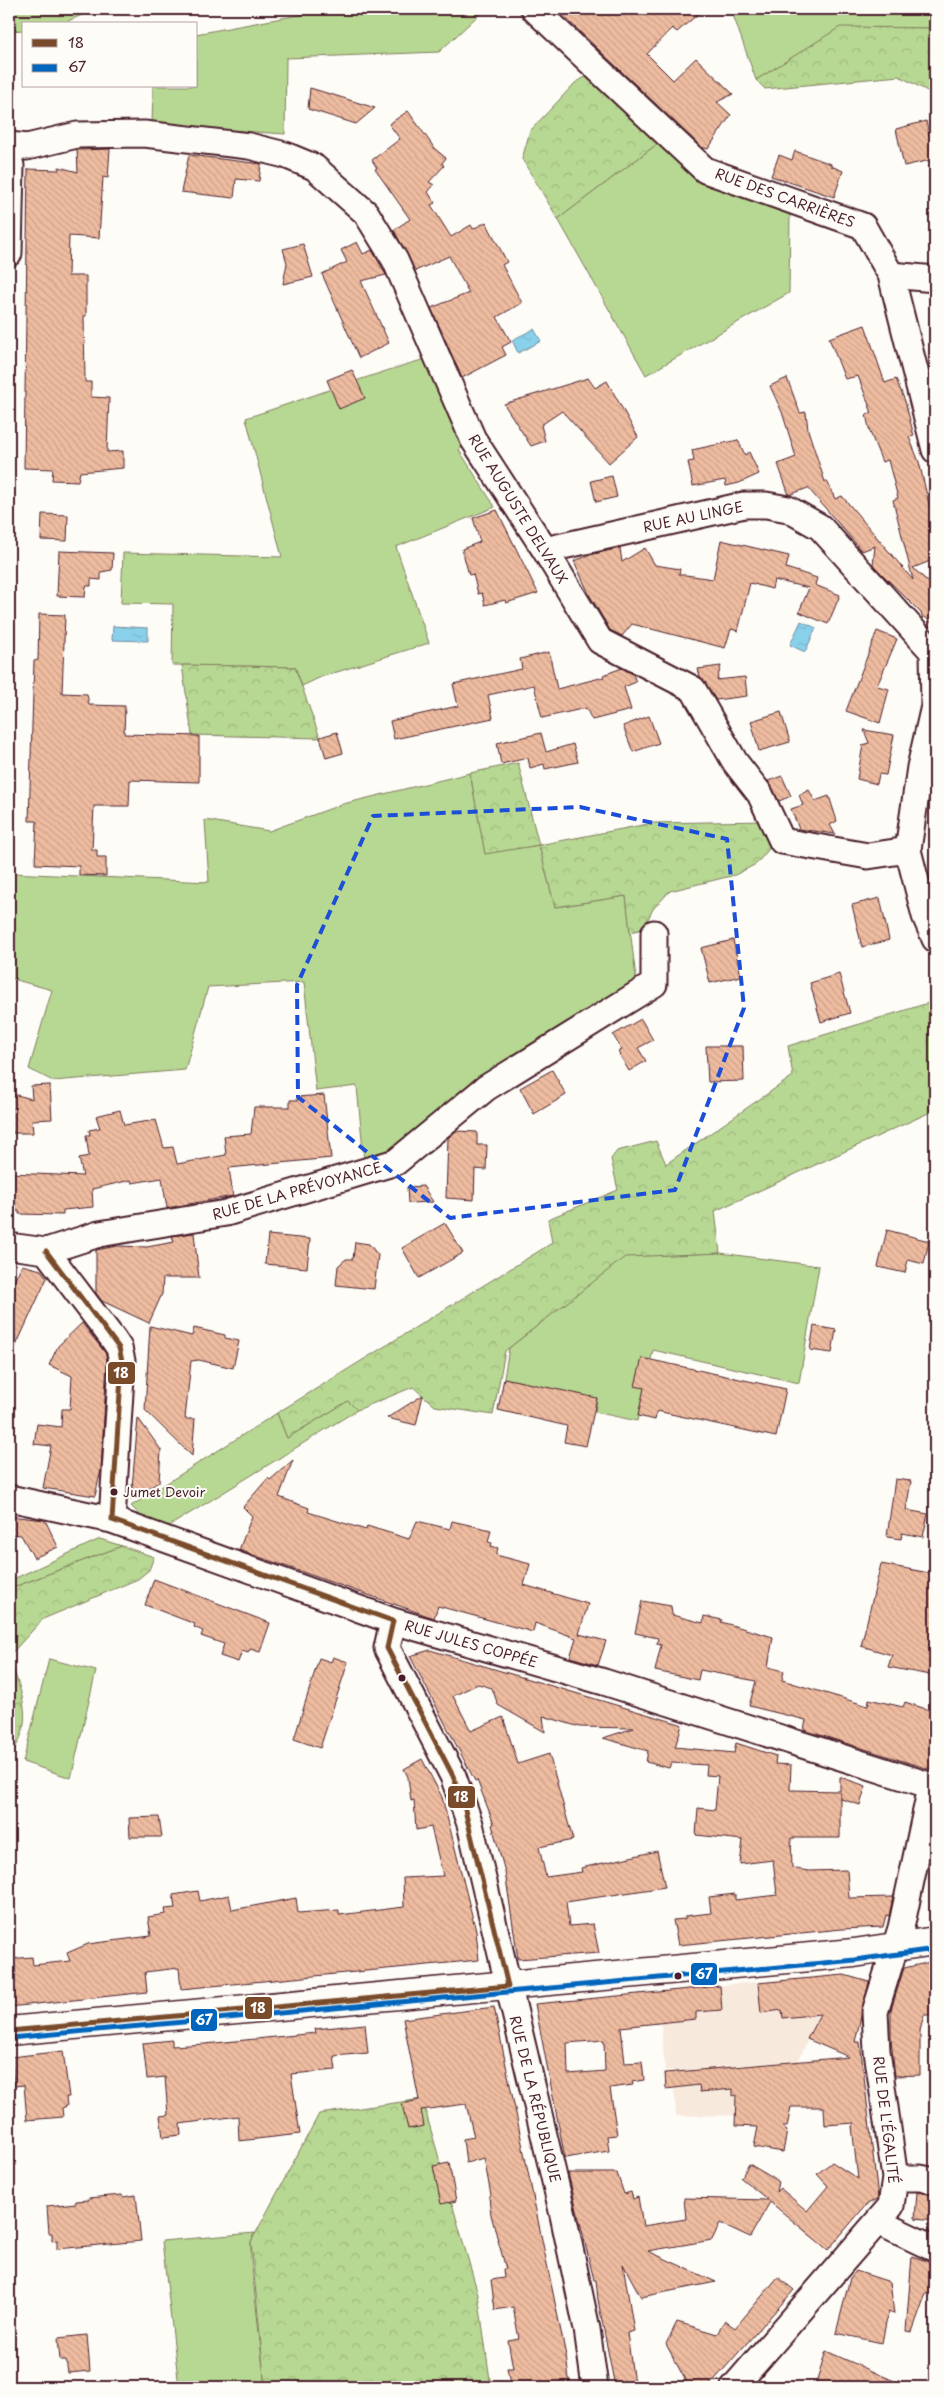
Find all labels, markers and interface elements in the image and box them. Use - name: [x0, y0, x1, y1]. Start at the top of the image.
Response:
- legend: [22, 22, 198, 88]
- text: 18: [68, 30, 84, 53]
- text: 67: [68, 54, 87, 77]
- street label: RUE DES CARRIÈRES: [712, 162, 858, 233]
- street label: RUE AUGUSTE DELVAUX: [464, 430, 573, 588]
- street label: RUE AU LINGE: [641, 496, 745, 537]
- street label: RUE DE LA PRÉVOYANCE: [210, 1156, 384, 1225]
- line badge: 18: [107, 1361, 136, 1385]
- text: 18: [113, 1362, 129, 1383]
- place label: Jumet Devoir: [123, 1482, 205, 1501]
- marker: Jumet Devoir: [109, 1487, 119, 1497]
- street label: RUE JULES COPPÉE: [402, 1614, 540, 1673]
- unlabelled marker: [397, 1673, 407, 1683]
- line badge: 18: [447, 1785, 476, 1809]
- text: 18: [453, 1786, 469, 1807]
- line badge: 67: [690, 1962, 718, 1986]
- text: 67: [695, 1963, 714, 1984]
- unlabelled marker: [673, 1971, 683, 1981]
- line badge: 18: [244, 1996, 273, 2020]
- text: 18: [250, 1997, 266, 2018]
- line badge: 67: [190, 2008, 218, 2032]
- text: 67: [195, 2009, 214, 2030]
- street label: RUE DE LA RÉPUBLIQUE: [505, 2013, 566, 2185]
- street label: RUE DE L'ÉGALITÉ: [868, 2055, 905, 2185]

